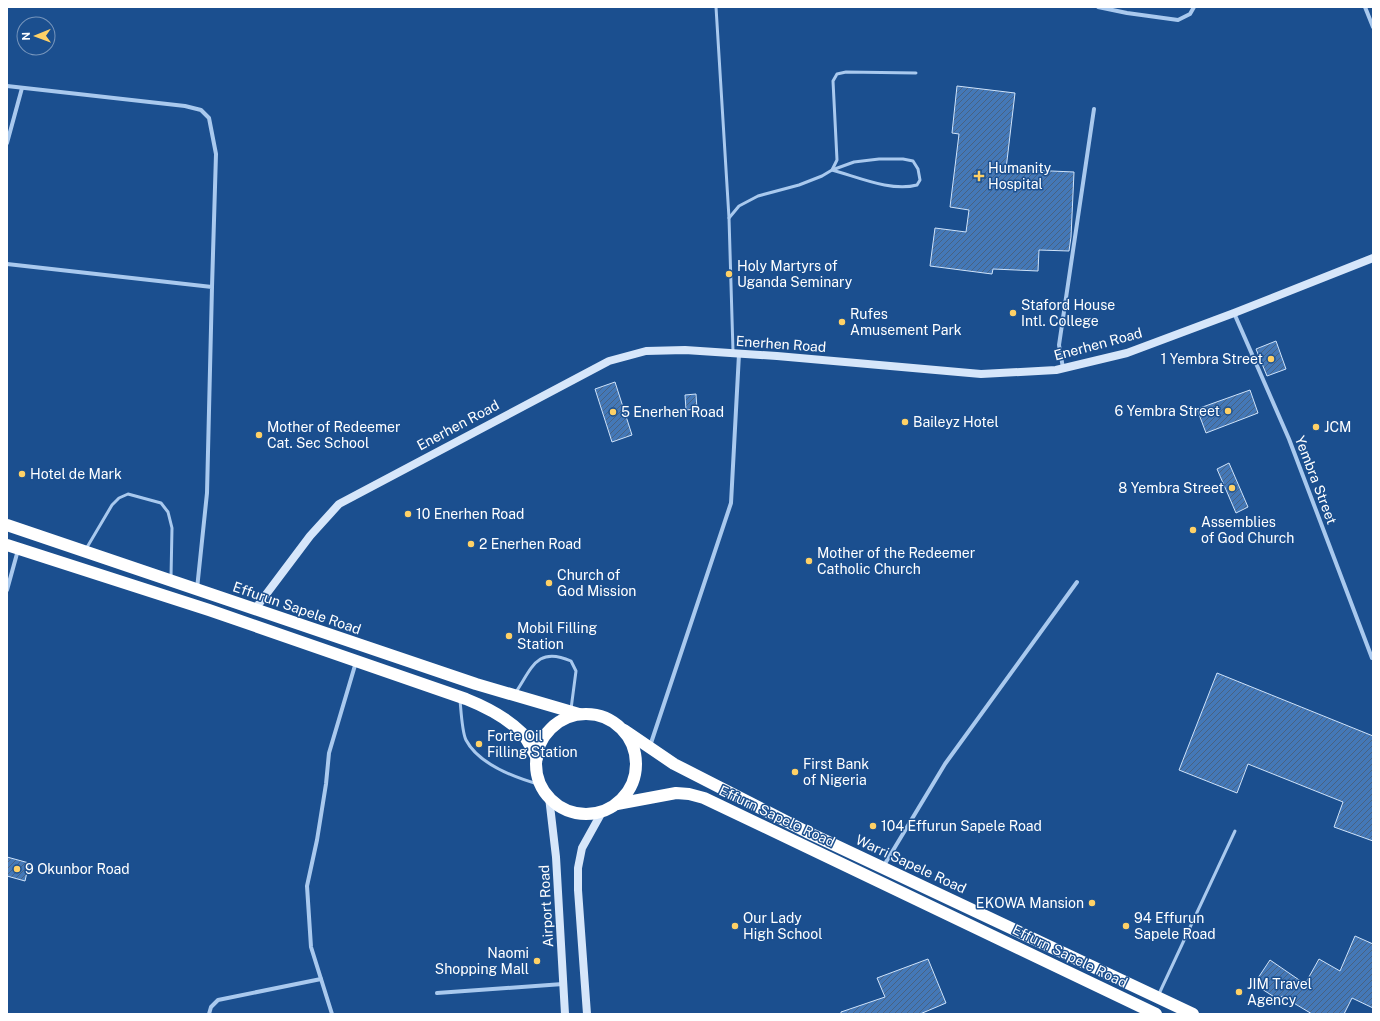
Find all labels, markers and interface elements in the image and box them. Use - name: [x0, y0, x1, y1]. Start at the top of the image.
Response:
- north arrow: [16, 16, 56, 56]
- text: N: [20, 32, 32, 41]
- place label: Humanity Hospital: [988, 160, 1052, 192]
- marker: Humanity Hospital: [973, 170, 985, 182]
- place label: Holy Martyrs of Uganda Seminary: [737, 258, 853, 290]
- marker: Holy Martyrs of Uganda Seminary: [724, 269, 734, 279]
- place label: Staford House Intl. College: [1021, 297, 1115, 329]
- place label: Rufes Amusement Park: [850, 306, 962, 338]
- marker: Staford House Intl. College: [1008, 308, 1018, 318]
- marker: Rufes Amusement Park: [837, 317, 847, 327]
- street label: Enerhen Road: [1052, 325, 1144, 363]
- street label: Enerhen Road: [735, 333, 827, 355]
- place label: 1 Yembra Street: [1161, 351, 1263, 367]
- marker: 1 Yembra Street: [1266, 354, 1276, 364]
- street label: Enerhen Road: [414, 397, 502, 453]
- place label: 6 Yembra Street: [1115, 403, 1220, 419]
- place label: 5 Enerhen Road: [621, 404, 724, 420]
- marker: 6 Yembra Street: [1223, 406, 1233, 416]
- marker: 5 Enerhen Road: [608, 407, 618, 417]
- place label: Baileyz Hotel: [913, 414, 999, 430]
- marker: Baileyz Hotel: [900, 417, 910, 427]
- place label: Mother of Redeemer Cat. Sec School: [267, 419, 401, 451]
- place label: JCM: [1324, 419, 1351, 435]
- marker: JCM: [1311, 422, 1321, 432]
- marker: Mother of Redeemer Cat. Sec School: [254, 430, 264, 440]
- street label: Yembra Street: [1292, 434, 1340, 526]
- place label: Hotel de Mark: [30, 466, 122, 482]
- marker: Hotel de Mark: [17, 469, 27, 479]
- place label: 8 Yembra Street: [1118, 480, 1224, 496]
- marker: 8 Yembra Street: [1227, 483, 1237, 493]
- place label: 10 Enerhen Road: [416, 506, 524, 522]
- marker: 10 Enerhen Road: [403, 509, 413, 519]
- place label: Assemblies of God Church: [1201, 514, 1294, 546]
- marker: Assemblies of God Church: [1188, 525, 1198, 535]
- place label: 2 Enerhen Road: [479, 536, 581, 552]
- marker: 2 Enerhen Road: [466, 539, 476, 549]
- place label: Mother of the Redeemer Catholic Church: [817, 545, 975, 577]
- marker: Mother of the Redeemer Catholic Church: [804, 556, 814, 566]
- place label: Church of God Mission: [557, 567, 636, 599]
- marker: Church of God Mission: [544, 578, 554, 588]
- street label: Effurun Sapele Road: [231, 579, 363, 637]
- place label: Mobil Filling Station: [517, 620, 597, 652]
- marker: Mobil Filling Station: [504, 631, 514, 641]
- place label: Forte Oil Filling Station: [487, 728, 578, 760]
- marker: Forte Oil Filling Station: [474, 739, 484, 749]
- place label: First Bank of Nigeria: [803, 756, 869, 788]
- marker: First Bank of Nigeria: [790, 767, 800, 777]
- street label: Effurn Sapele Road: [716, 782, 838, 850]
- place label: 104 Effurun Sapele Road: [881, 818, 1042, 834]
- marker: 104 Effurun Sapele Road: [868, 821, 878, 831]
- street label: Warri Sapele Road: [853, 831, 969, 897]
- place label: 9 Okunbor Road: [25, 861, 130, 877]
- marker: 9 Okunbor Road: [12, 864, 22, 874]
- street label: Airport Road: [536, 864, 556, 948]
- place label: EKOWA Mansion: [976, 895, 1084, 911]
- marker: EKOWA Mansion: [1087, 898, 1097, 908]
- place label: Our Lady High School: [743, 910, 822, 942]
- place label: 94 Effurun Sapele Road: [1134, 910, 1216, 942]
- marker: Our Lady High School: [730, 921, 740, 931]
- street label: Effurn Sapele Road: [1010, 921, 1130, 991]
- marker: 94 Effurun Sapele Road: [1121, 921, 1131, 931]
- place label: Naomi Shopping Mall: [435, 945, 529, 977]
- marker: Naomi Shopping Mall: [532, 956, 542, 966]
- place label: JIM Travel Agency: [1247, 976, 1312, 1008]
- marker: JIM Travel Agency: [1234, 987, 1244, 997]

